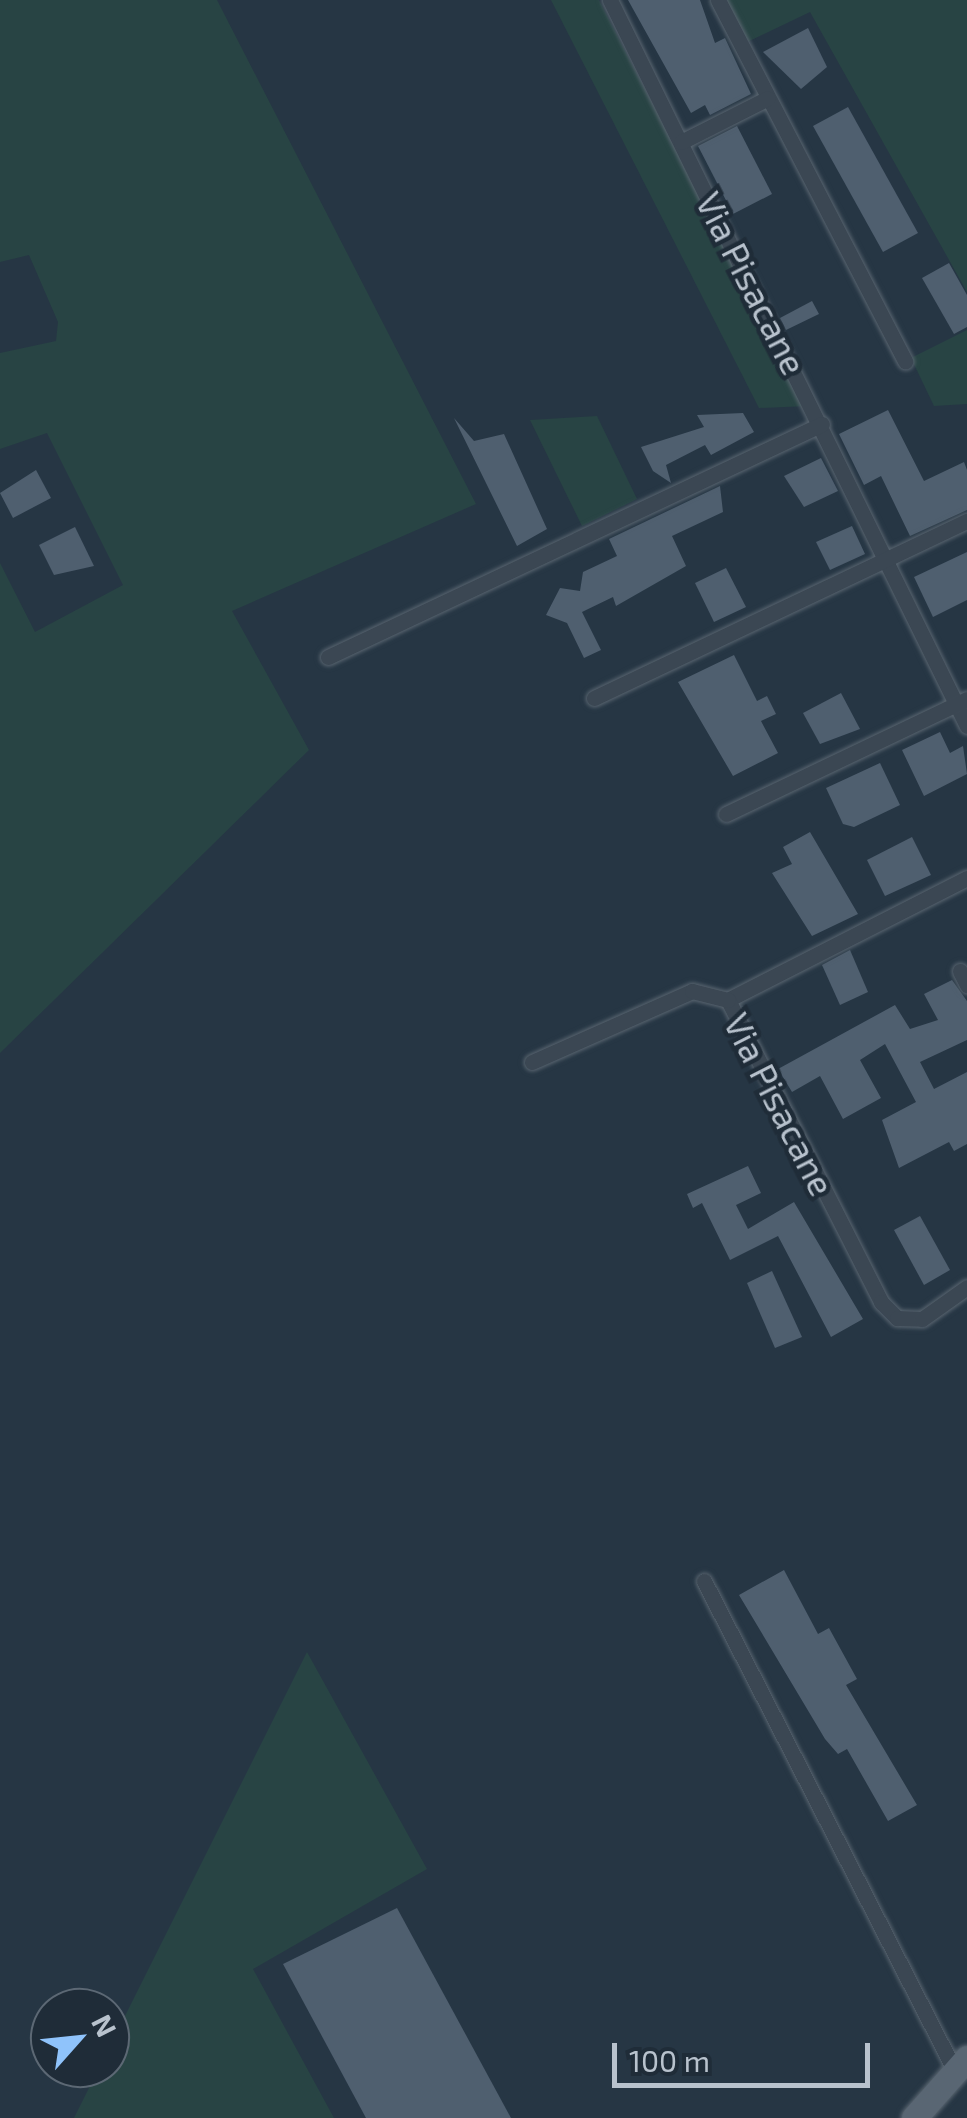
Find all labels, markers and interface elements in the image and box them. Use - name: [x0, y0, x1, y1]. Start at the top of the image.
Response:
- street label: Via Pisacane: [688, 185, 816, 381]
- street label: Via Pisacane: [716, 1006, 844, 1202]
- north arrow: [30, 1988, 130, 2088]
- text: N: [85, 2009, 125, 2042]
- scale bar: [617, 2023, 874, 2085]
- text: 100 m: [629, 2042, 710, 2078]

